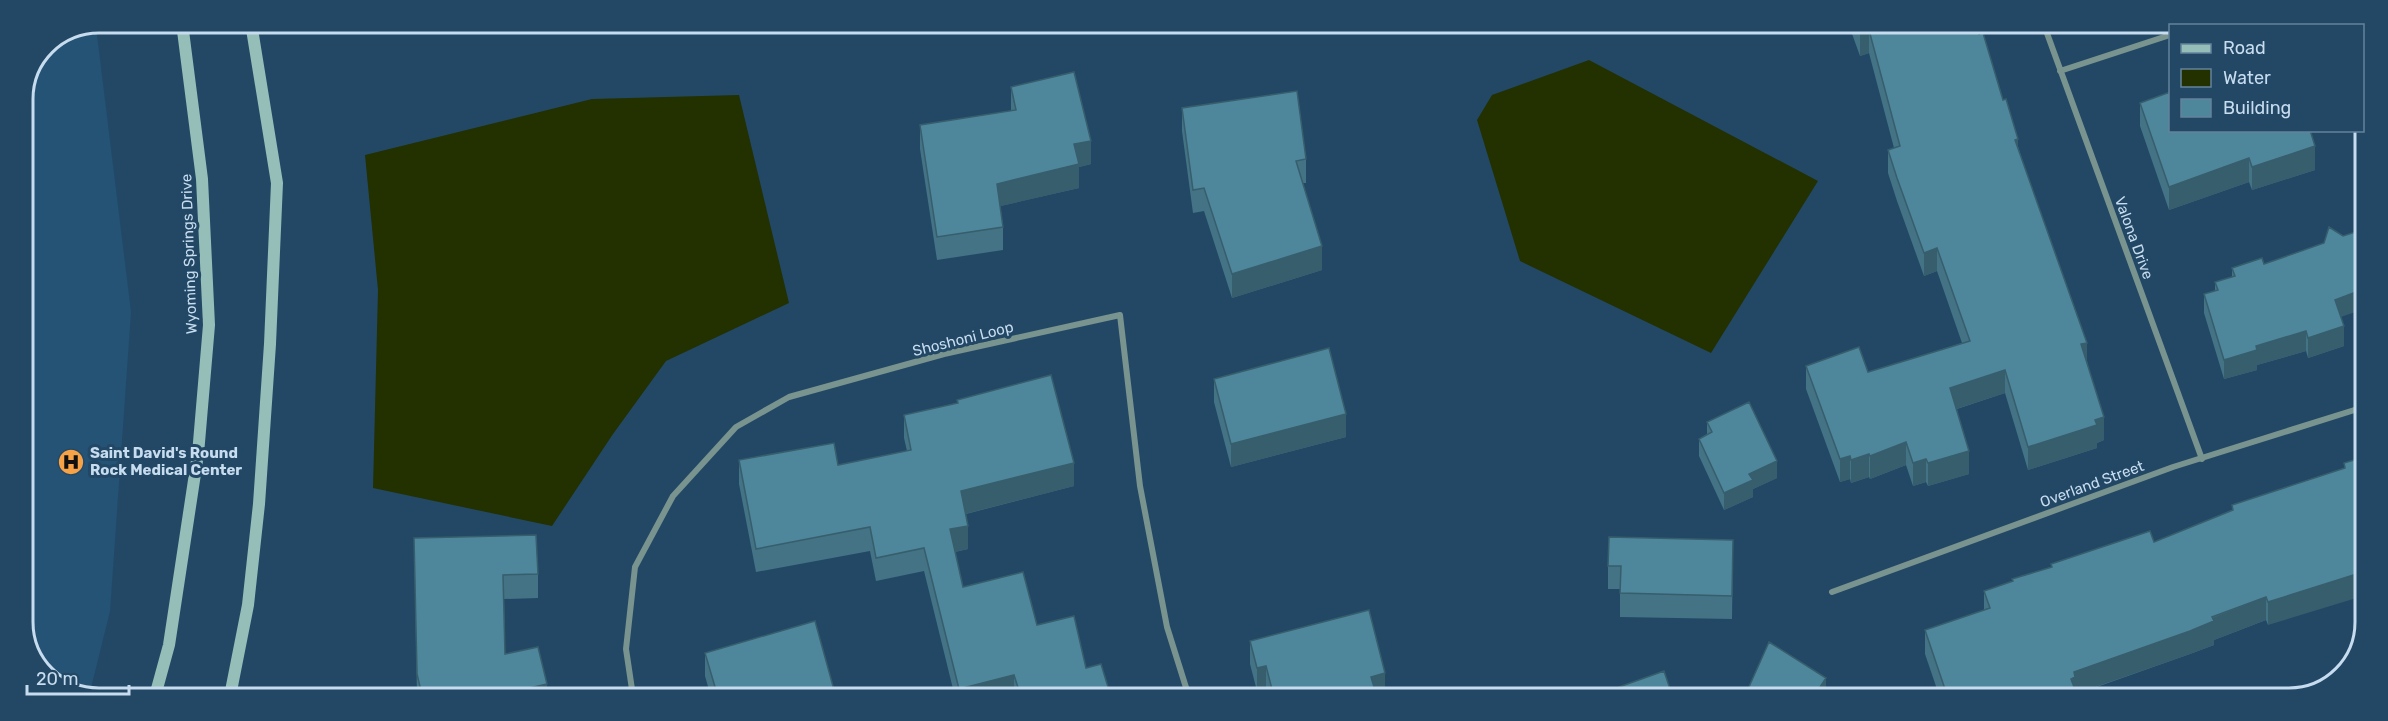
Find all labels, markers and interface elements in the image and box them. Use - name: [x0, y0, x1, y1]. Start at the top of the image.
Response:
- legend: [2169, 24, 2364, 132]
- text: Road: [2223, 37, 2266, 59]
- text: Water: [2223, 67, 2271, 89]
- text: Building: [2223, 97, 2291, 119]
- street label: Wyoming Springs Drive: [177, 174, 201, 334]
- street label: Valona Drive: [2111, 194, 2157, 282]
- street label: Shoshoni Loop: [911, 318, 1015, 360]
- place label: Saint David's Round Rock Medical Center: [90, 444, 242, 479]
- hospital icon: Saint David's Round Rock Medical Center: [56, 447, 86, 477]
- street label: Overland Street: [2038, 457, 2147, 511]
- scale bar: [27, 658, 129, 696]
- text: 20 m: [36, 668, 78, 690]

